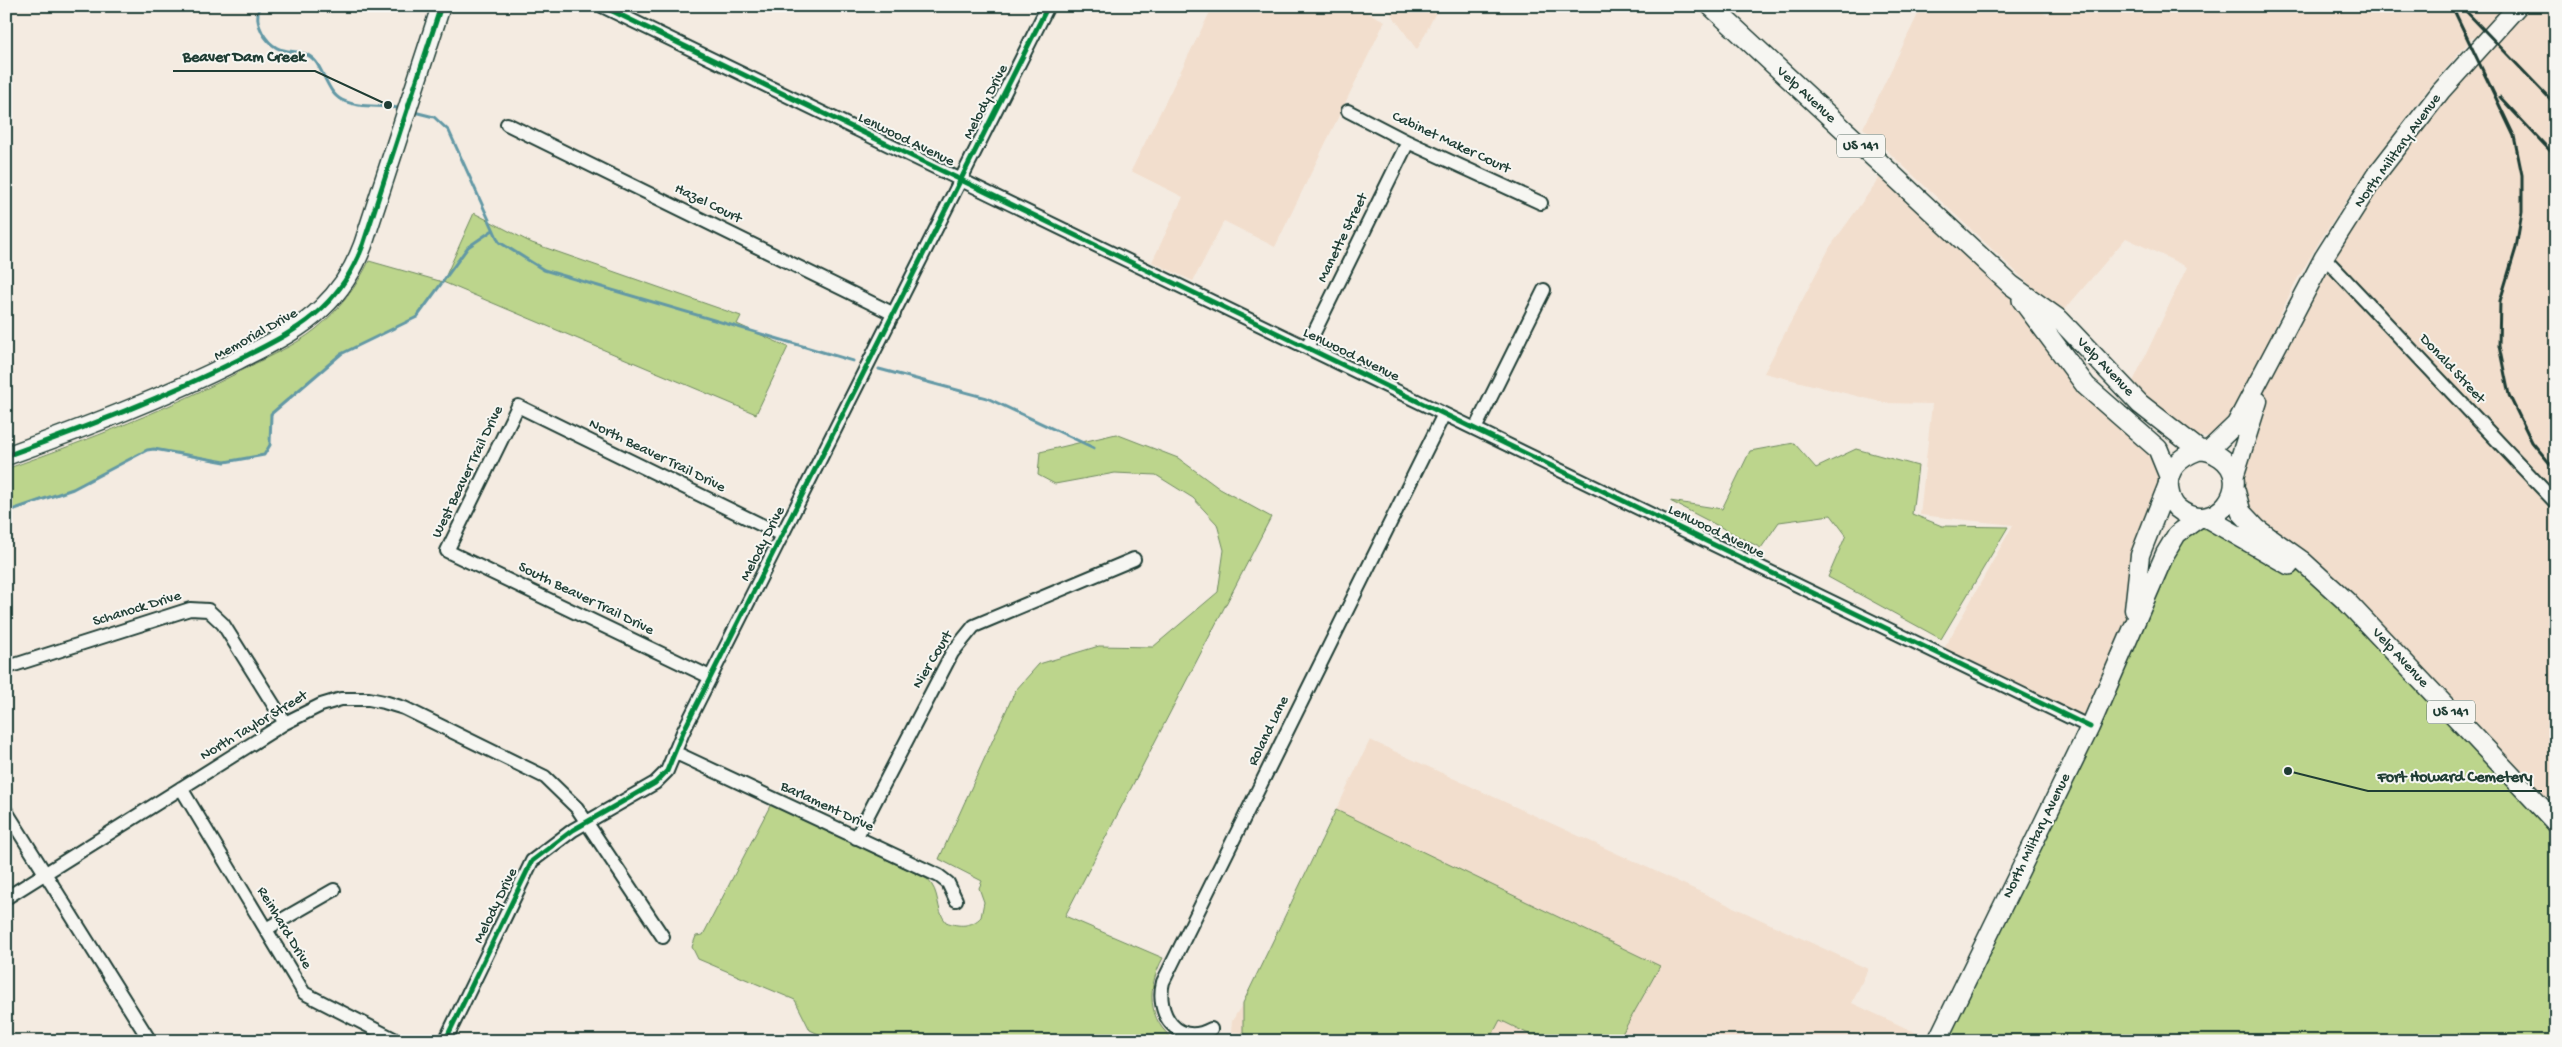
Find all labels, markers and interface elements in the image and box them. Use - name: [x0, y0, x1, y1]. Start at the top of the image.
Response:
- callout: Beaver Dam Creek: [173, 40, 315, 71]
- text: Beaver Dam Creek: [182, 49, 307, 68]
- street label: Melody Drive: [959, 61, 1013, 142]
- street label: Velp Avenue: [1772, 62, 1840, 127]
- street label: North Military Avenue: [2351, 90, 2446, 212]
- street label: Cabinet Maker Court: [1389, 108, 1515, 179]
- street label: Lenwood Avenue: [855, 109, 957, 171]
- road number: US 141: [1837, 134, 1885, 158]
- street label: Hazel Court: [671, 180, 746, 229]
- street label: Manette Street: [1314, 189, 1373, 286]
- street label: Memorial Drive: [211, 304, 301, 365]
- street label: Lenwood Avenue: [1300, 324, 1402, 386]
- street label: Donald Street: [2414, 330, 2490, 409]
- street label: Velp Avenue: [2072, 333, 2138, 401]
- street label: West Beaver Trail Drive: [428, 403, 508, 541]
- street label: North Beaver Trail Drive: [586, 415, 728, 497]
- street label: Lenwood Avenue: [1665, 501, 1767, 563]
- street label: Melody Drive: [736, 503, 790, 584]
- street label: South Beaver Trail Drive: [515, 558, 657, 640]
- street label: Schanock Drive: [91, 587, 184, 631]
- street label: Velp Avenue: [2367, 624, 2432, 692]
- street label: Nier Court: [909, 626, 958, 692]
- street label: North Taylor Street: [197, 686, 313, 765]
- street label: Roland Lane: [1244, 693, 1294, 769]
- road number: US 141: [2427, 700, 2475, 724]
- callout: Fort Howard Cemetery: [2368, 760, 2542, 791]
- text: Fort Howard Cemetery: [2377, 769, 2533, 788]
- street label: North Military Avenue: [1999, 770, 2075, 901]
- street label: Barlament Drive: [777, 777, 877, 837]
- street label: Melody Drive: [470, 865, 522, 947]
- street label: Reinhard Drive: [252, 884, 316, 973]

